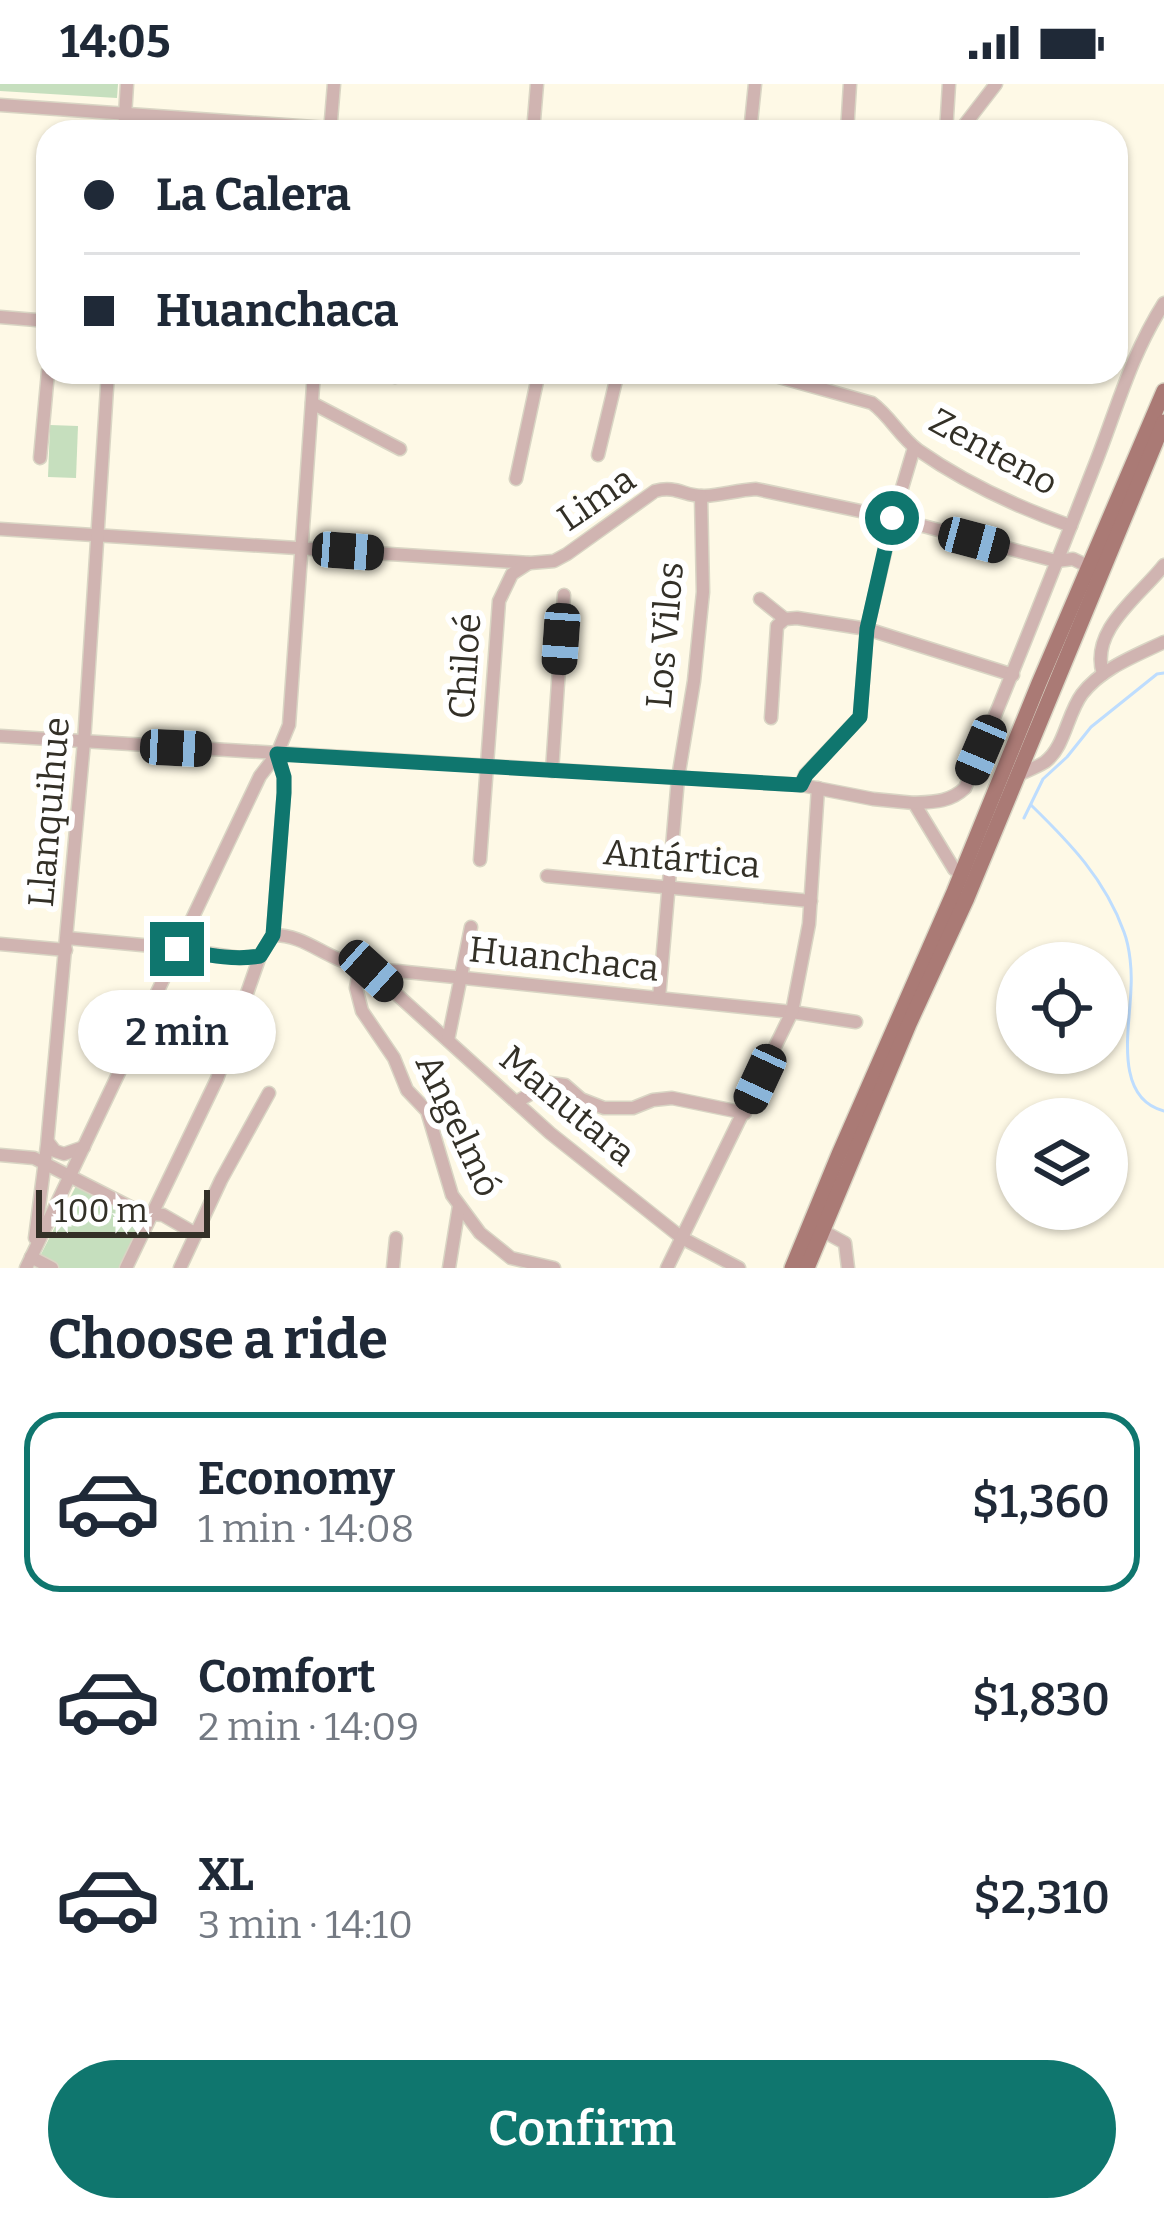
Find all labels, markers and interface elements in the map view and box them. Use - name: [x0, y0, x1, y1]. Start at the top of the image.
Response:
- text: 14:05: [60, 15, 171, 69]
- text: La Calera: [156, 168, 351, 222]
- text: Huanchaca: [156, 284, 398, 338]
- street label: Zenteno: [922, 399, 1065, 505]
- street label: Lima: [549, 457, 644, 541]
- route start: [865, 491, 919, 545]
- car: [935, 513, 1013, 567]
- car: [311, 531, 385, 571]
- street label: Los Vilos: [637, 560, 693, 710]
- car: [541, 602, 581, 676]
- street label: Chiloé: [439, 612, 491, 721]
- car: [950, 710, 1012, 790]
- street label: Llanquihue: [19, 715, 79, 909]
- car: [139, 728, 213, 768]
- street label: Antártica: [602, 830, 762, 888]
- route end: [150, 922, 204, 976]
- street label: Huanchaca: [467, 927, 661, 991]
- car: [332, 934, 410, 1008]
- map controls: [996, 942, 1128, 1230]
- button: locate: [996, 942, 1128, 1074]
- callout: 2 min: [78, 991, 276, 1075]
- text: 2 min: [125, 1009, 229, 1055]
- street label: Manutara: [491, 1036, 644, 1175]
- car: [728, 1039, 792, 1119]
- street label: Angelmó: [406, 1047, 510, 1204]
- button: layers: [996, 1098, 1128, 1230]
- scale bar: [36, 1184, 210, 1237]
- text: 100 m: [54, 1191, 148, 1231]
- text: Choose a ride: [48, 1308, 388, 1372]
- icon: car: [54, 1448, 162, 1556]
- text: Economy: [198, 1452, 395, 1506]
- text: $1,360: [972, 1475, 1110, 1529]
- text: 1 min · 14:08: [198, 1506, 414, 1552]
- icon: car: [54, 1646, 162, 1754]
- text: Comfort: [198, 1650, 376, 1704]
- text: $1,830: [972, 1673, 1110, 1727]
- text: 2 min · 14:09: [198, 1704, 419, 1750]
- icon: car: [54, 1844, 162, 1952]
- text: XL: [198, 1848, 254, 1902]
- text: $2,310: [973, 1871, 1110, 1925]
- text: 3 min · 14:10: [198, 1902, 413, 1948]
- button: Confirm: [48, 2060, 1116, 2198]

